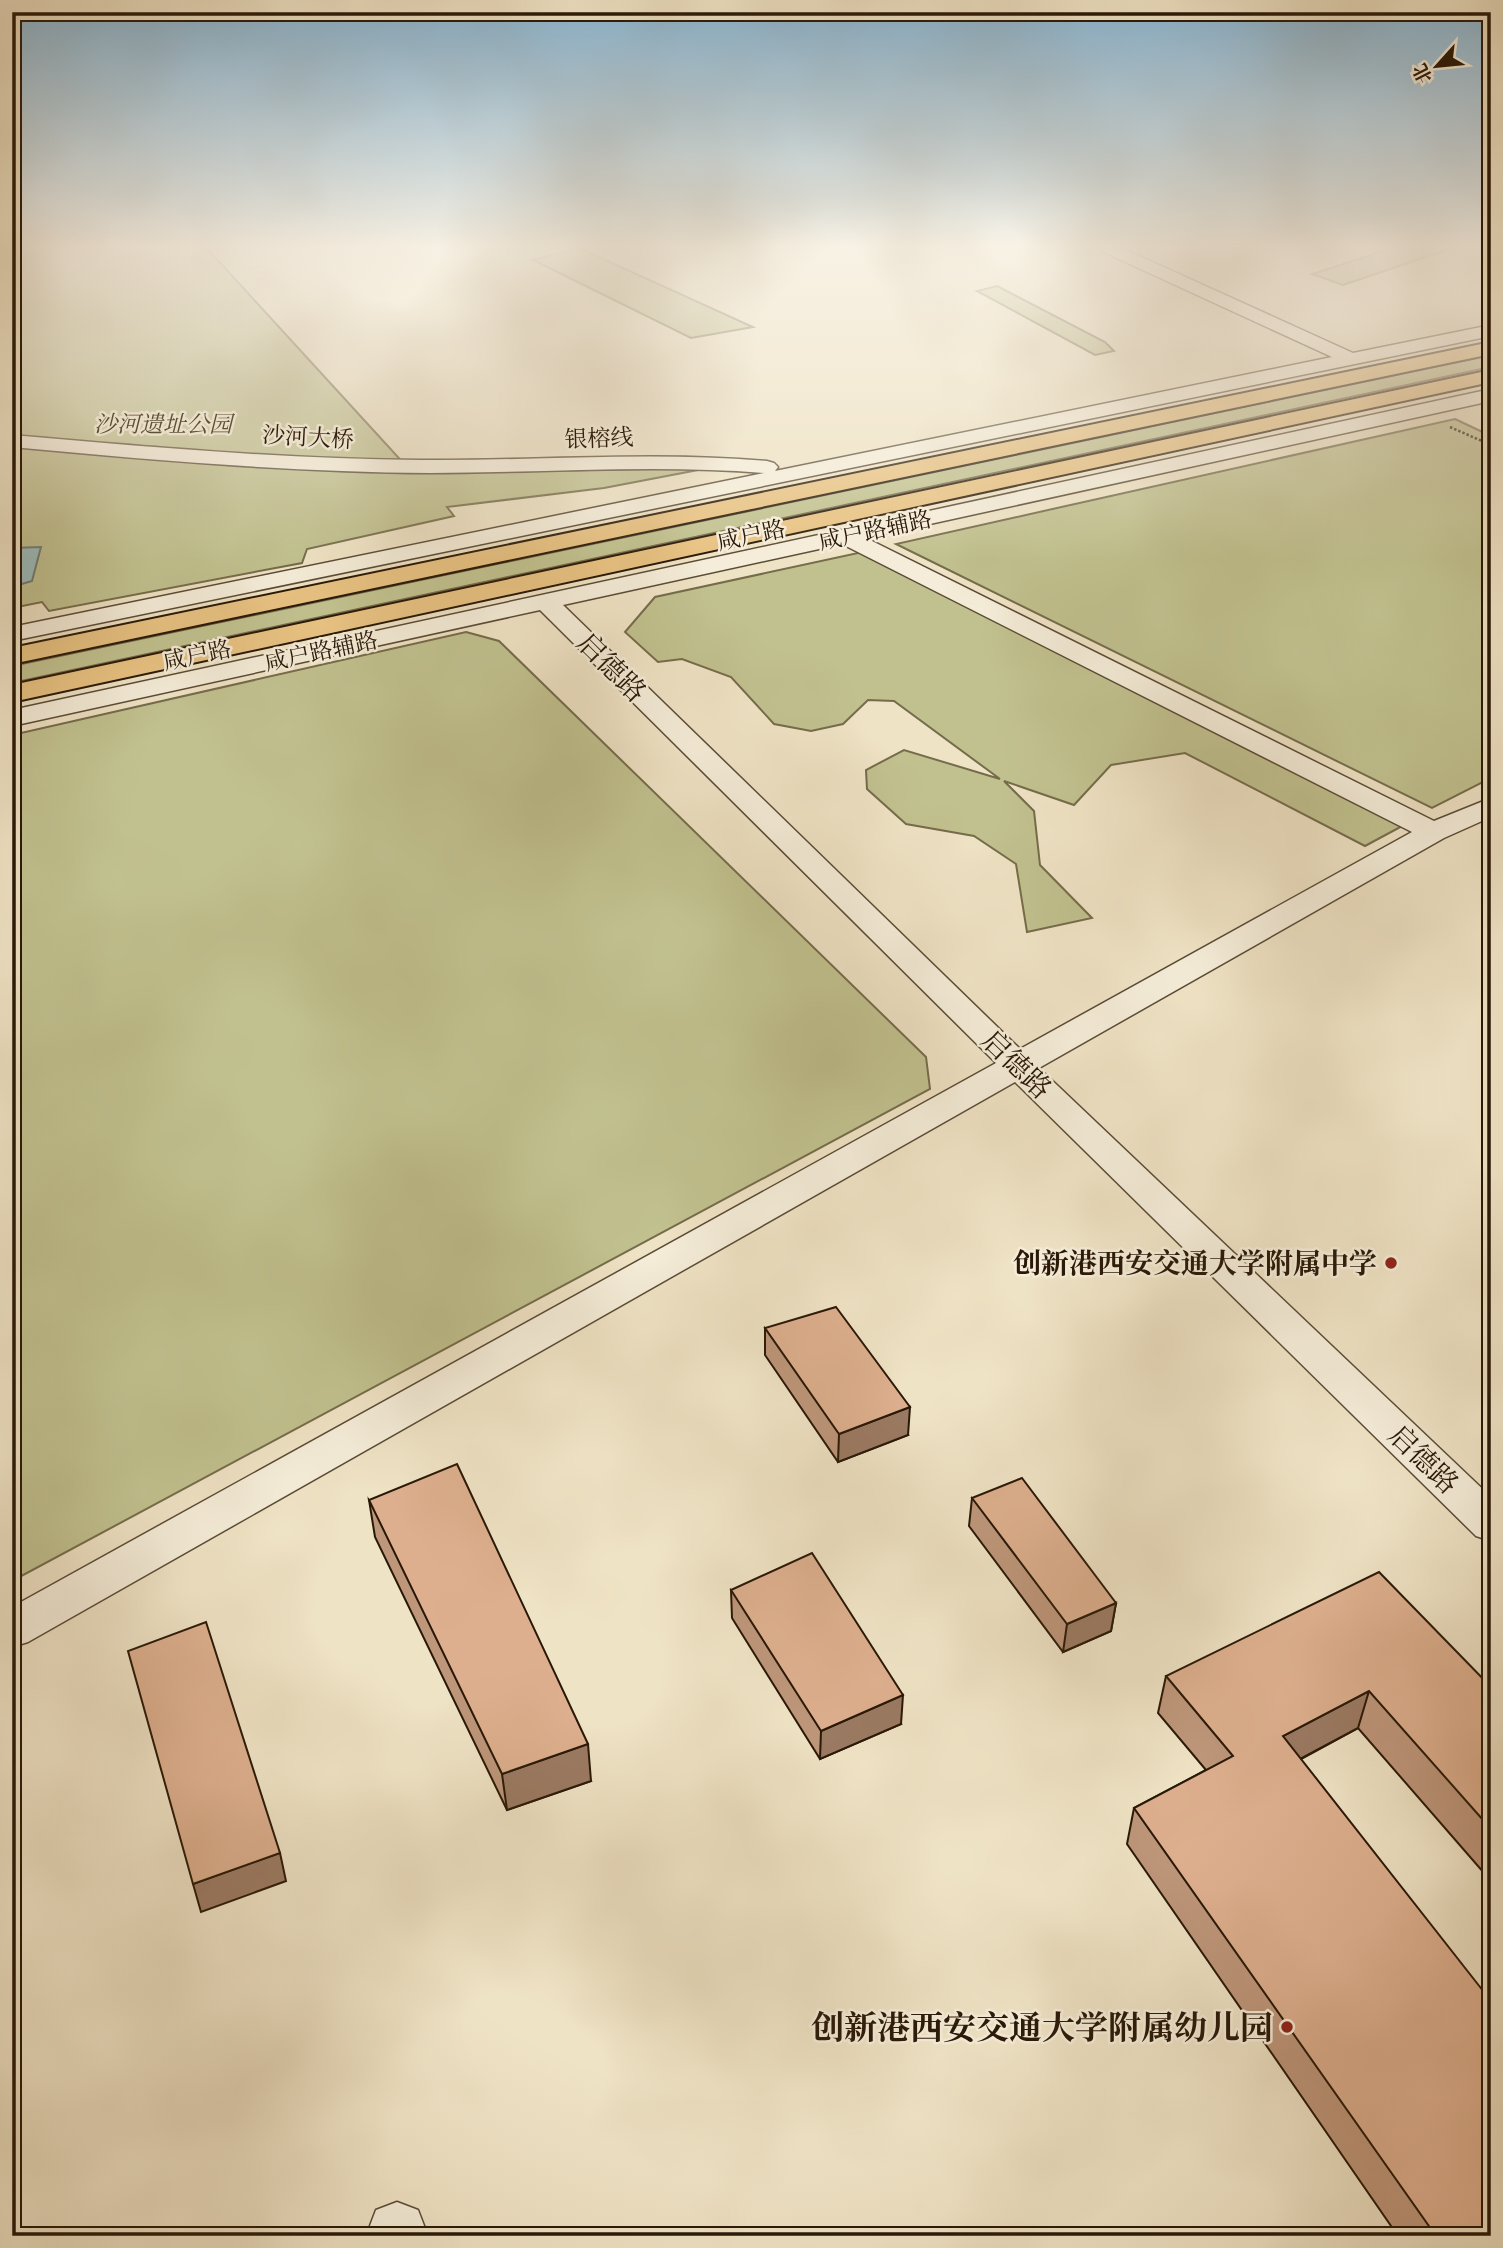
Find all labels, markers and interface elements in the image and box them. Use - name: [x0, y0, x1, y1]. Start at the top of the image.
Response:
- north arrow: [1402, 32, 1472, 102]
- text: 北: [1408, 59, 1438, 87]
- park label: 沙河遗址公园: [94, 411, 236, 439]
- street label: 沙河大桥: [261, 422, 355, 454]
- street label: 银榕线: [564, 424, 634, 454]
- street label: 咸户路辅路: [816, 505, 934, 557]
- street label: 咸户路: [715, 515, 788, 557]
- street label: 咸户路辅路: [262, 626, 380, 678]
- street label: 启德路: [569, 626, 653, 710]
- street label: 咸户路: [161, 635, 234, 677]
- street label: 启德路: [974, 1023, 1058, 1107]
- place label: 创新港西安交通大学附属中学: [1013, 1247, 1377, 1282]
- marker: 创新港西安交通大学附属中学: [1383, 1255, 1399, 1271]
- street label: 启德路: [1381, 1418, 1465, 1502]
- place label: 创新港西安交通大学附属幼儿园: [811, 2009, 1273, 2050]
- marker: 创新港西安交通大学附属幼儿园: [1279, 2019, 1295, 2035]

